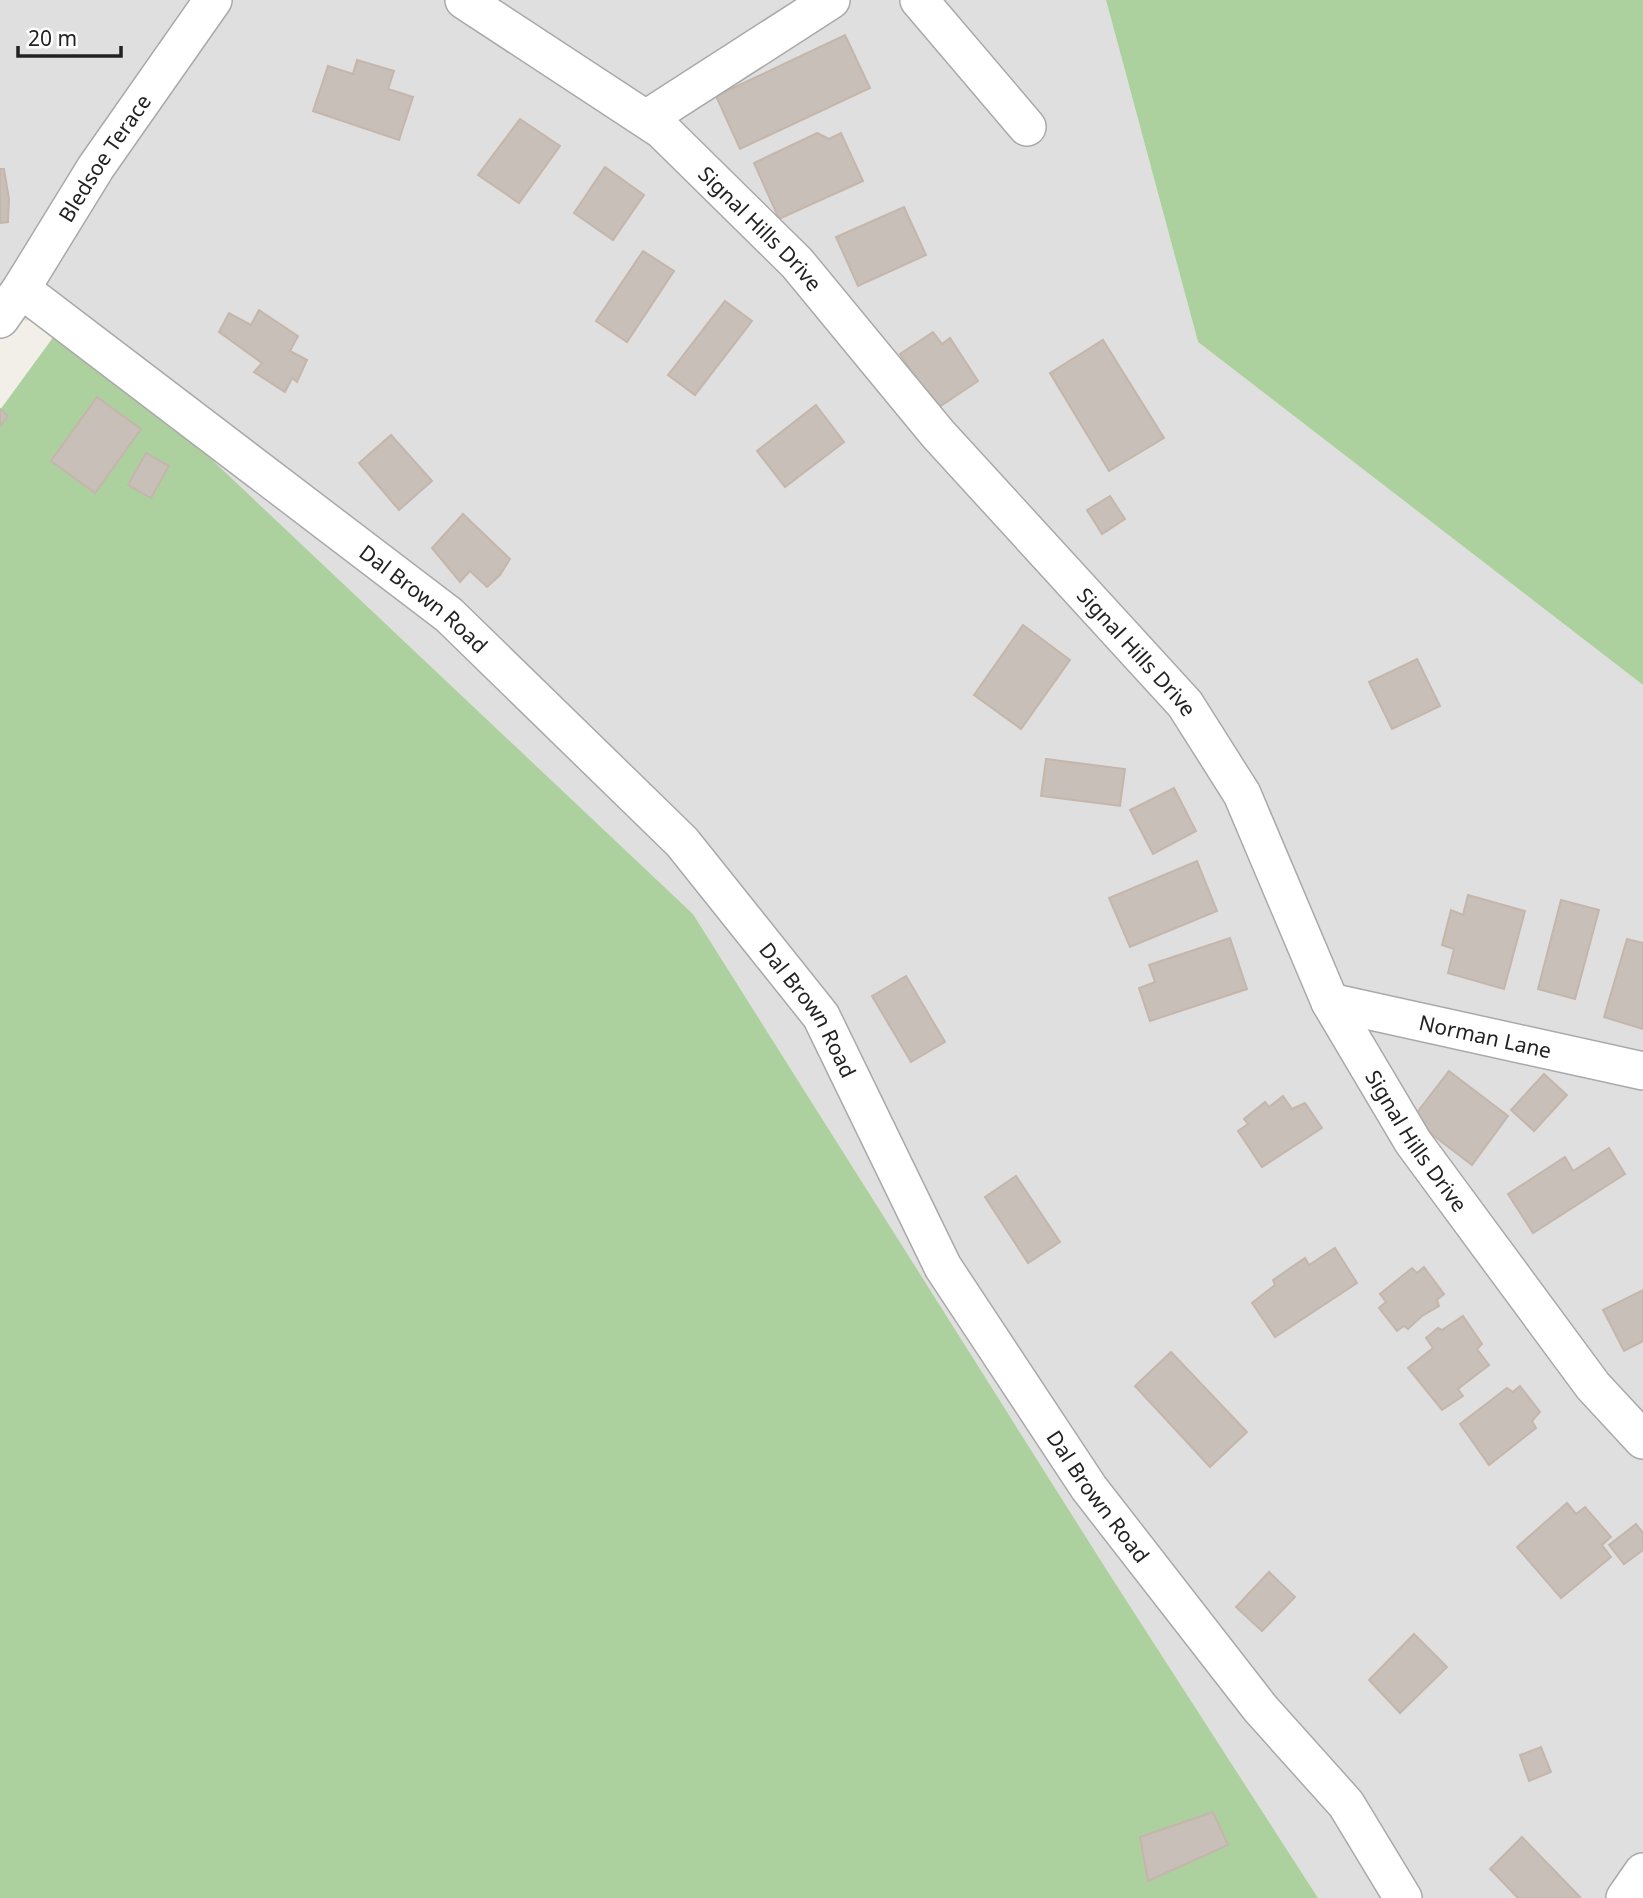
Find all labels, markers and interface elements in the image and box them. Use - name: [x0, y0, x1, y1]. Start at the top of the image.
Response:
- scale bar: [18, 14, 121, 58]
- text: 20 m: [28, 24, 77, 52]
- street label: Bledsoe Terace: [52, 88, 157, 227]
- street label: Signal Hills Drive: [693, 160, 828, 297]
- street label: Dal Brown Road: [354, 538, 494, 659]
- street label: Signal Hills Drive: [1071, 581, 1203, 721]
- street label: Dal Brown Road: [753, 936, 863, 1082]
- street label: Norman Lane: [1416, 1008, 1554, 1064]
- street label: Signal Hills Drive: [1359, 1065, 1474, 1217]
- street label: Dal Brown Road: [1040, 1425, 1156, 1568]

